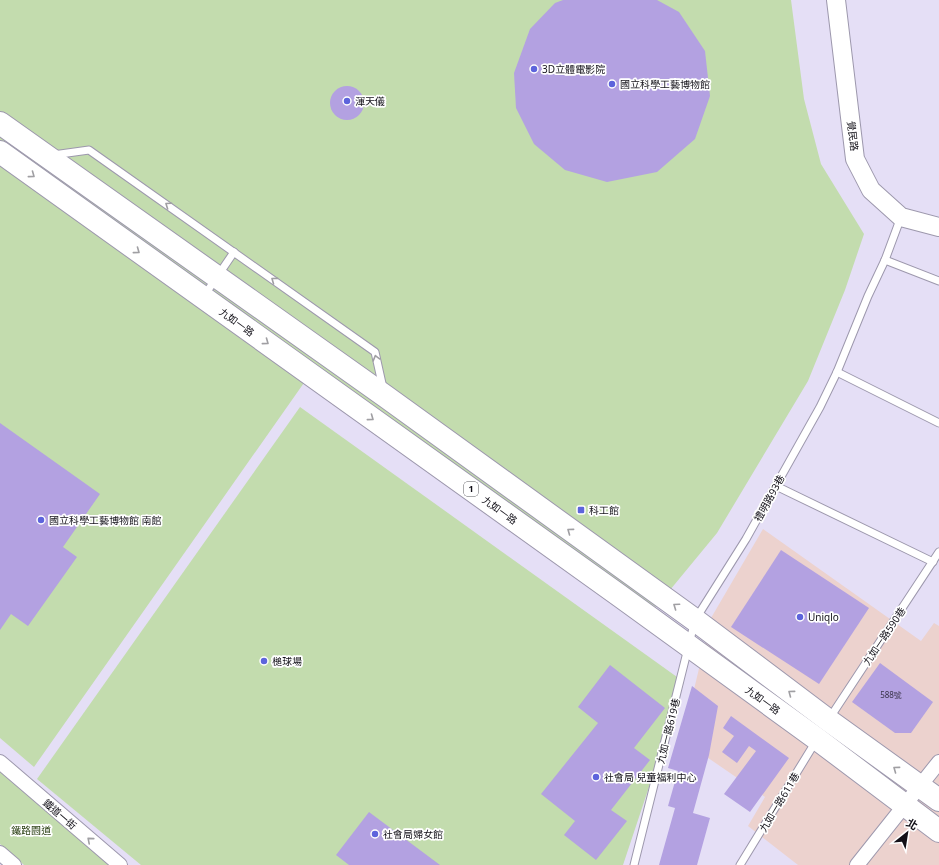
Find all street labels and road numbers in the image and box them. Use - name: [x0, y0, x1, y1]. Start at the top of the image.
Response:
- street label: 覺民路: [844, 120, 862, 152]
- street label: 九如一路: [217, 305, 257, 339]
- street label: 禮明路93巷: [750, 472, 788, 524]
- road number: 1: [464, 482, 478, 496]
- street label: 九如一路: [480, 493, 520, 527]
- street label: 九如一路590巷: [859, 604, 909, 668]
- street label: 九如一路: [743, 683, 783, 717]
- street label: 九如一路619巷: [653, 697, 683, 765]
- street label: 九如一路611巷: [756, 770, 802, 834]
- street label: 鐵道一街: [40, 796, 80, 832]

